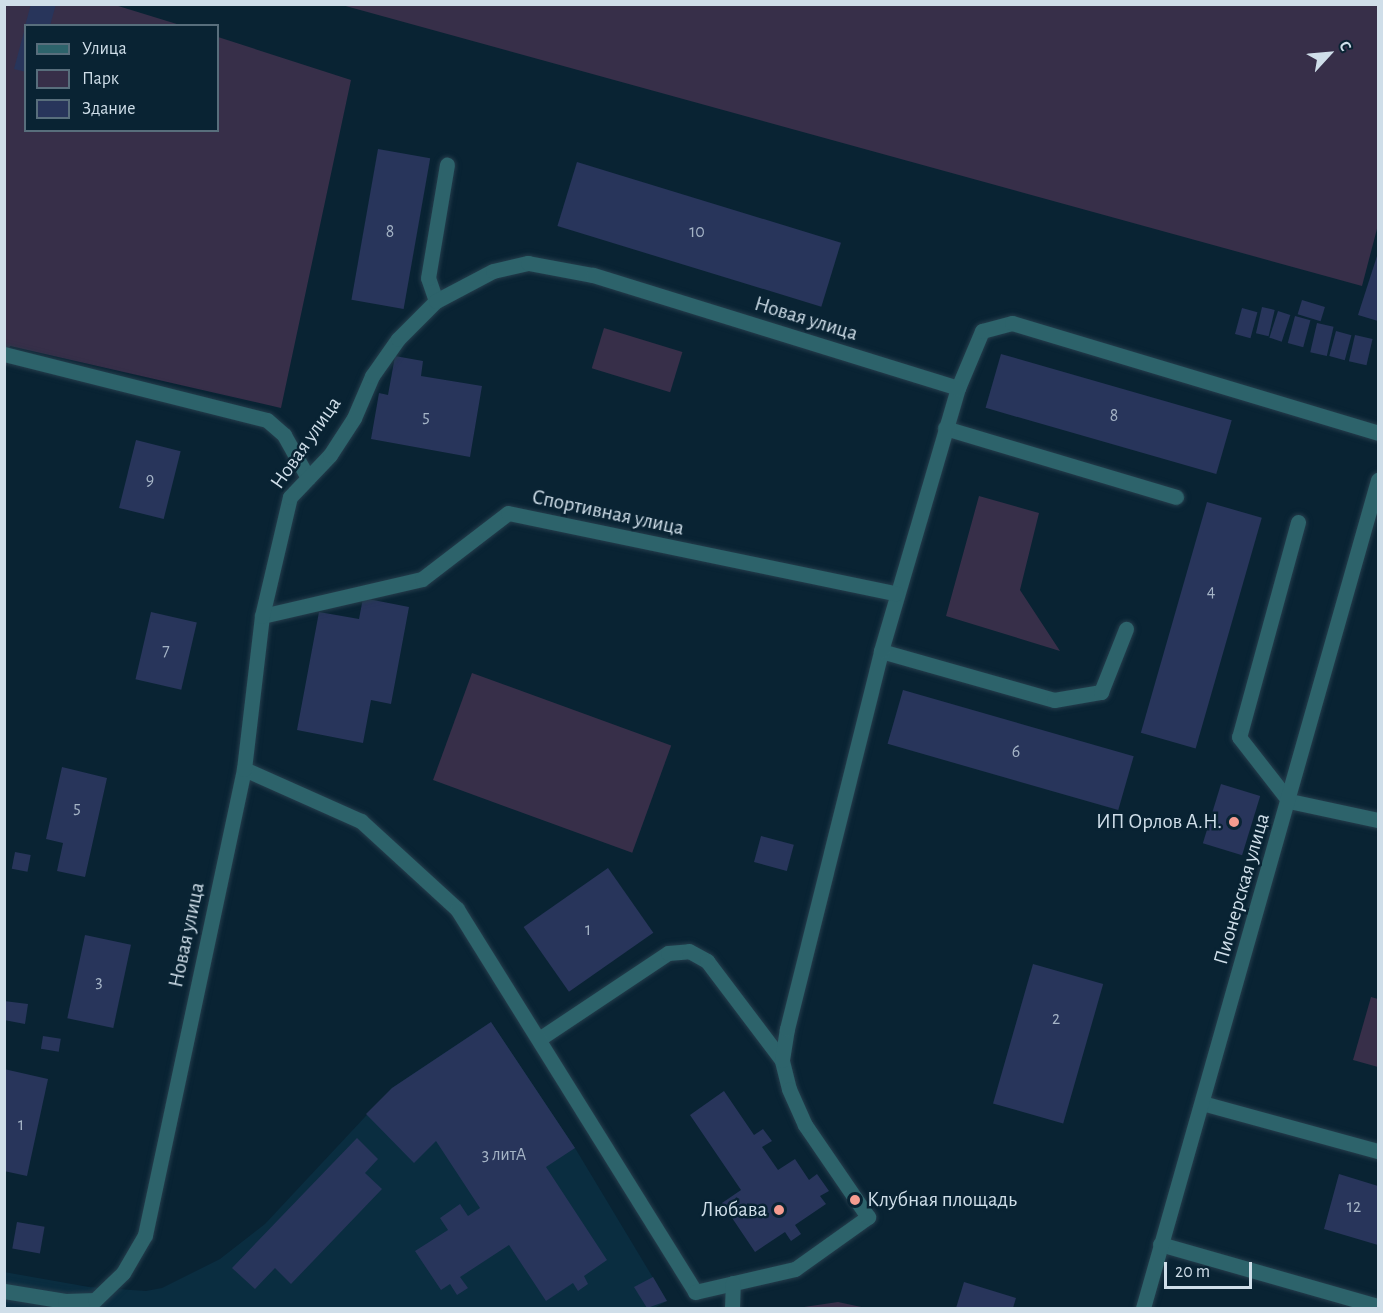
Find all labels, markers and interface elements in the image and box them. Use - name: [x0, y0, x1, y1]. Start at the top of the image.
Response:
- legend: [24, 24, 219, 132]
- north arrow: [1299, 24, 1359, 84]
- text: С: [1336, 39, 1354, 54]
- text: Улица: [82, 40, 127, 58]
- text: Парк: [82, 70, 119, 88]
- text: Здание: [82, 100, 136, 118]
- house number: 8: [386, 221, 394, 243]
- house number: 10: [689, 221, 705, 243]
- street label: Новая улица: [751, 291, 861, 347]
- street label: Новая улица: [265, 392, 347, 494]
- house number: 8: [1110, 405, 1118, 427]
- house number: 5: [422, 406, 430, 428]
- house number: 9: [146, 469, 154, 491]
- street label: Спортивная улица: [530, 485, 686, 541]
- house number: 4: [1207, 581, 1215, 603]
- house number: 7: [162, 640, 170, 662]
- house number: 6: [1012, 741, 1020, 763]
- house number: 5: [73, 797, 81, 819]
- place label: ИП Орлов А.Н.: [1096, 809, 1222, 835]
- street label: Пионерская улица: [1208, 810, 1276, 968]
- marker: ИП Орлов А.Н.: [1227, 815, 1241, 829]
- street label: Новая улица: [164, 880, 210, 990]
- house number: 1: [585, 919, 591, 941]
- house number: 3: [95, 971, 103, 993]
- house number: 2: [1052, 1008, 1060, 1030]
- house number: 1: [18, 1114, 24, 1136]
- house number: 3 литА: [482, 1144, 526, 1166]
- place label: Клубная площадь: [867, 1187, 1017, 1213]
- marker: Клубная площадь: [848, 1193, 862, 1207]
- house number: 12: [1347, 1196, 1361, 1218]
- place label: Любава: [701, 1197, 767, 1223]
- marker: Любава: [772, 1203, 786, 1217]
- scale bar: [1167, 1250, 1256, 1288]
- text: 20 m: [1175, 1263, 1210, 1281]

